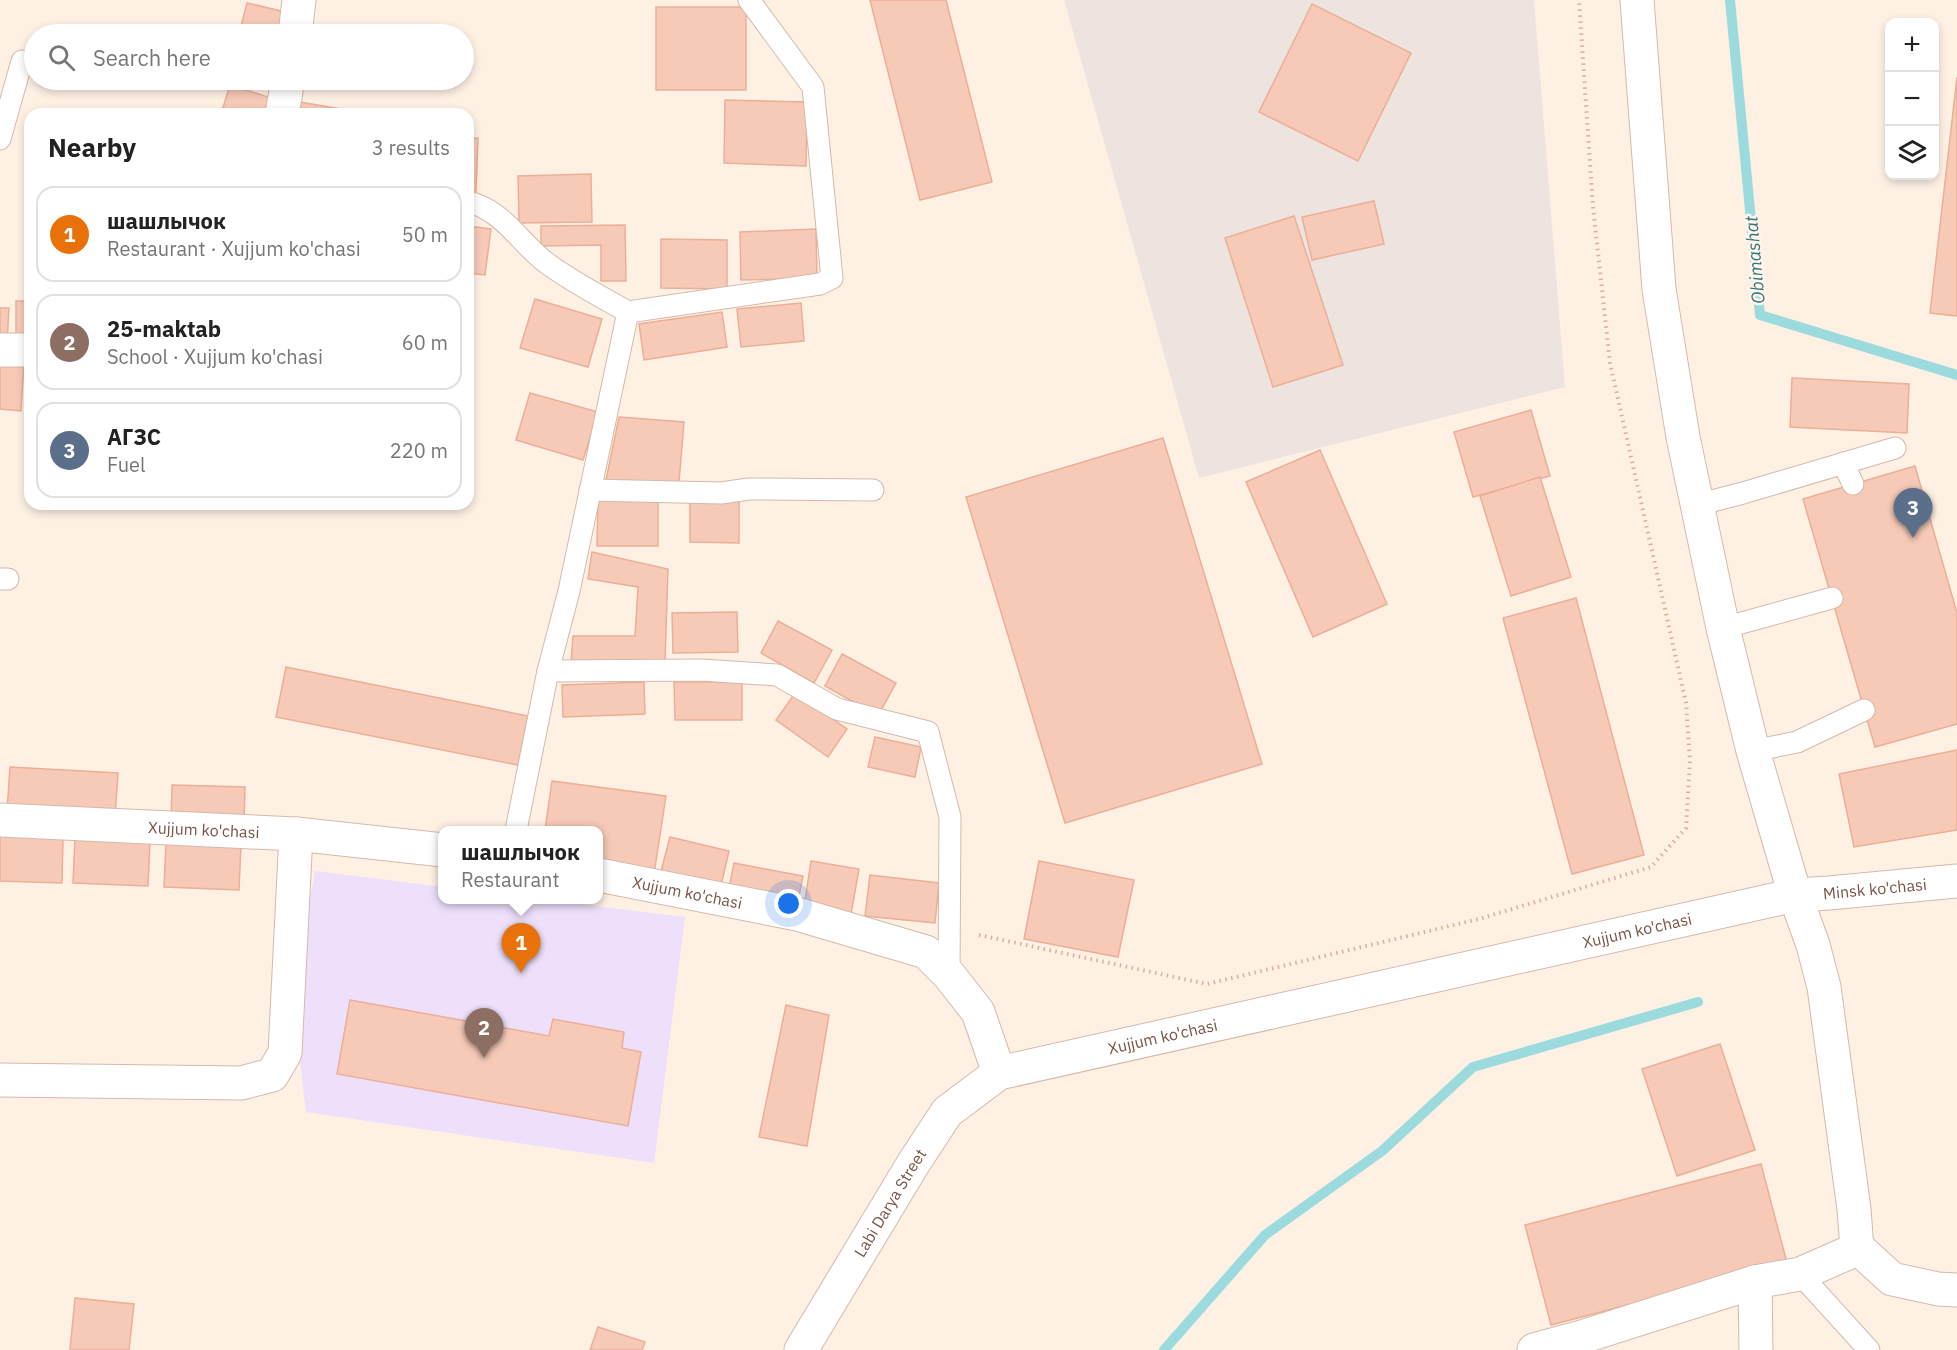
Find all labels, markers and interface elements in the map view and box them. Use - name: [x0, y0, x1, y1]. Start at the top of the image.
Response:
- map controls: [1885, 18, 1939, 180]
- button: +: [1885, 18, 1939, 72]
- search box: [24, 24, 474, 90]
- icon: search: [45, 41, 78, 74]
- text: Search here: [93, 43, 211, 72]
- button: −: [1885, 72, 1939, 126]
- button: layers: [1885, 126, 1939, 180]
- text: Nearby: [48, 130, 136, 164]
- text: 3 results: [372, 134, 450, 161]
- text: шашлычок: [107, 206, 226, 235]
- water label: Obimashat: [1739, 214, 1770, 305]
- text: 1: [64, 221, 76, 248]
- text: 50 m: [402, 221, 448, 248]
- text: Restaurant · Xujjum ko'chasi: [107, 235, 361, 262]
- text: 25-maktab: [107, 314, 221, 343]
- text: 2: [64, 329, 76, 356]
- text: 60 m: [402, 329, 448, 356]
- text: School · Xujjum ko'chasi: [107, 343, 323, 370]
- text: АГЗС: [107, 422, 161, 451]
- text: 3: [64, 437, 76, 464]
- text: 220 m: [390, 437, 448, 464]
- text: Fuel: [107, 451, 145, 478]
- pin: 3: [1894, 488, 1932, 538]
- street label: Xujjum ko'chasi: [148, 817, 260, 842]
- popup: [438, 826, 603, 904]
- text: шашлычок: [461, 837, 580, 866]
- text: Restaurant: [461, 866, 559, 893]
- street label: Xujjum ko'chasi: [631, 872, 744, 913]
- street label: Minsk ko'chasi: [1822, 874, 1928, 904]
- your location: [774, 889, 803, 918]
- street label: Xujjum ko'chasi: [1580, 908, 1694, 952]
- pin: 1: [502, 924, 540, 973]
- pin: 2: [464, 1008, 504, 1058]
- street label: Xujjum ko'chasi: [1106, 1014, 1219, 1058]
- street label: Labi Darya Street: [849, 1145, 930, 1261]

